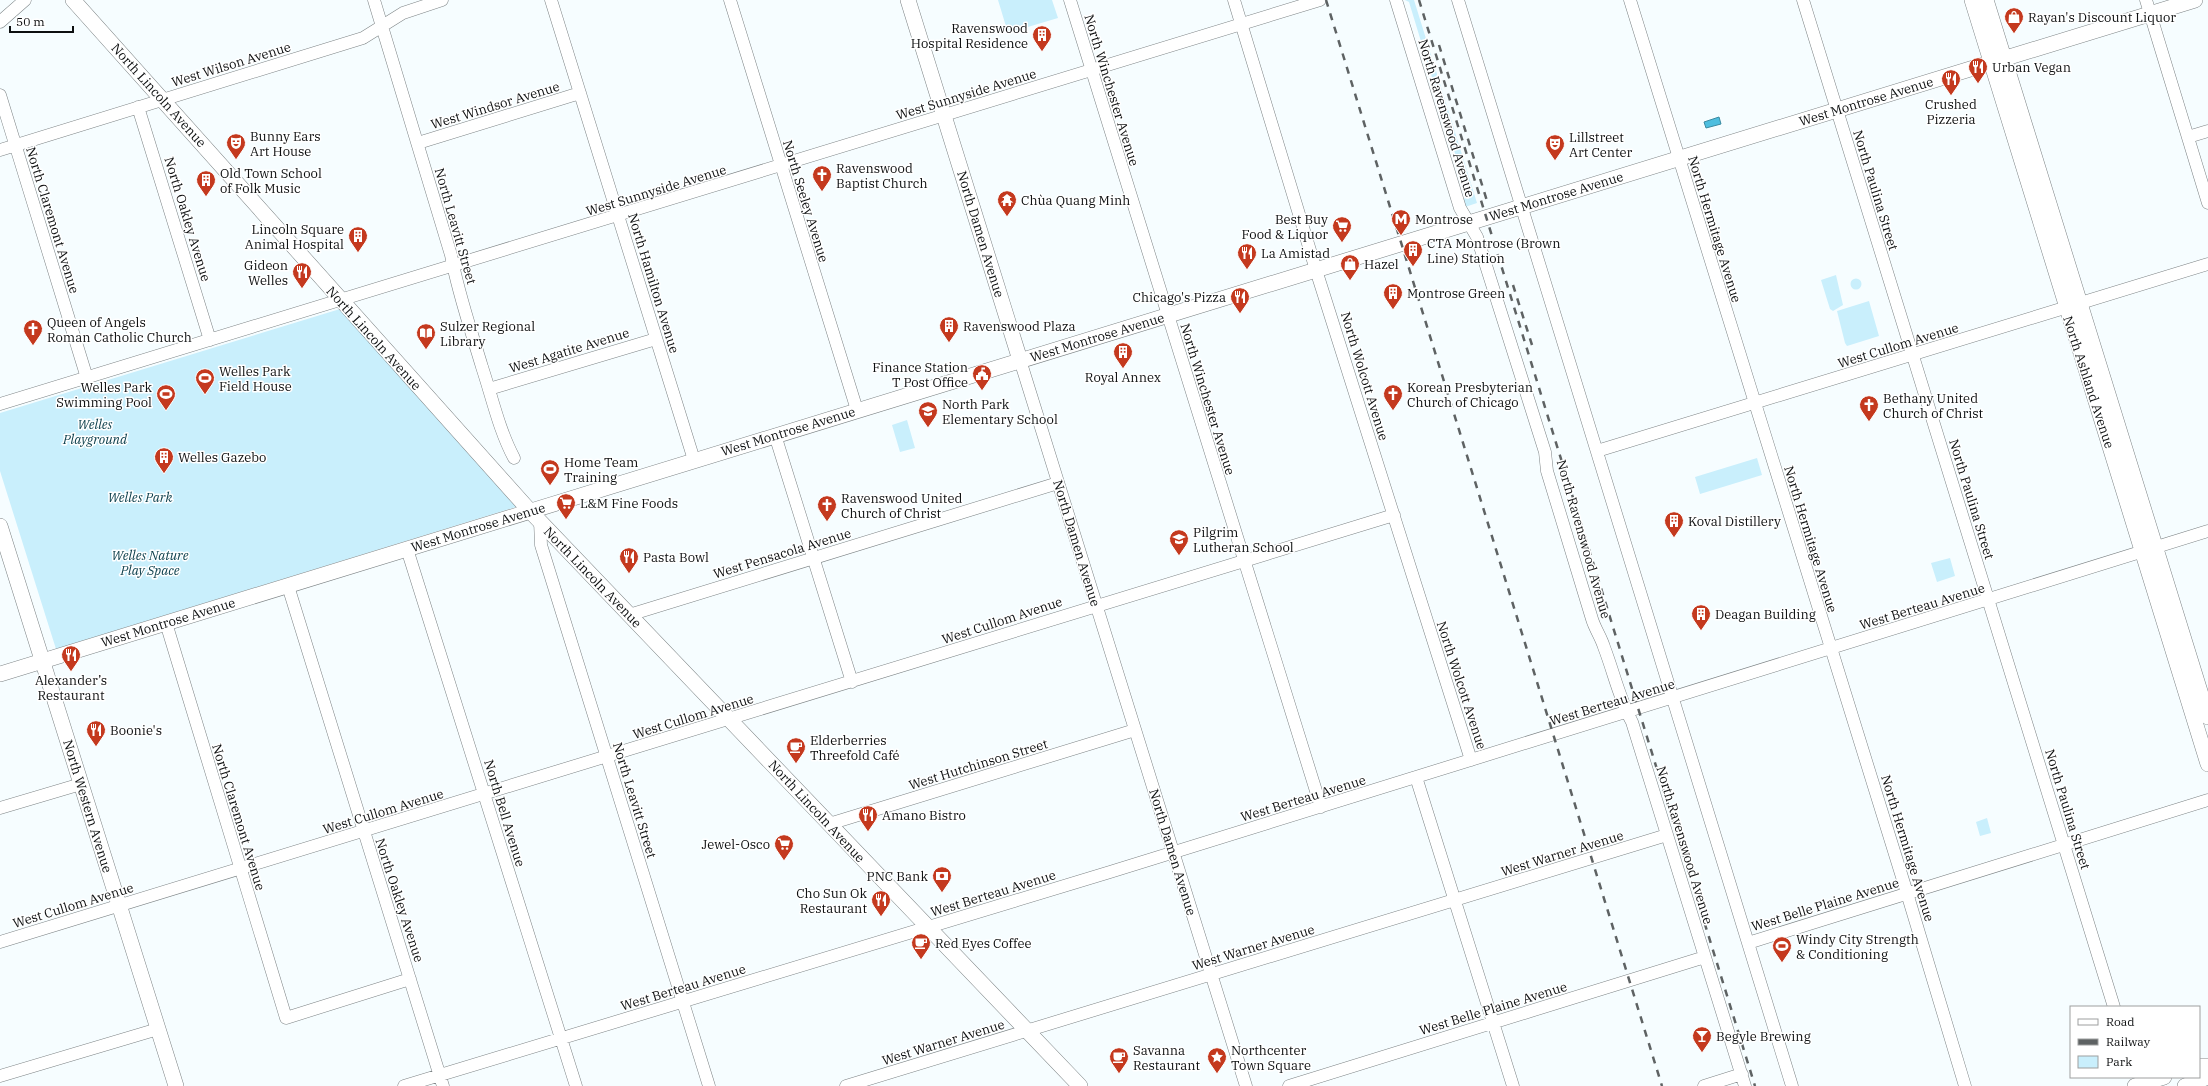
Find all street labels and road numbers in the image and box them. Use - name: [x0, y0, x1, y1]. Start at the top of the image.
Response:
- street label: North Winchester Avenue: [1080, 12, 1143, 168]
- street label: North Ravenswood Avenue: [1414, 37, 1479, 199]
- street label: West Wilson Avenue: [169, 38, 293, 91]
- street label: North Lincoln Avenue: [107, 40, 210, 151]
- street label: West Sunnyside Avenue: [894, 65, 1038, 124]
- street label: West Montrose Avenue: [1797, 73, 1935, 130]
- street label: West Windsor Avenue: [429, 78, 562, 133]
- street label: North Paulina Street: [1849, 128, 1902, 253]
- street label: North Seeley Avenue: [779, 138, 832, 264]
- street label: North Claremont Avenue: [22, 145, 83, 296]
- street label: North Hermitage Avenue: [1684, 154, 1745, 305]
- street label: North Oakley Avenue: [160, 155, 215, 284]
- street label: West Sunnyside Avenue: [584, 161, 728, 220]
- street label: North Leavitt Street: [431, 166, 480, 287]
- street label: West Montrose Avenue: [1487, 168, 1625, 225]
- street label: North Damen Avenue: [953, 169, 1008, 300]
- street label: North Hamilton Avenue: [624, 211, 683, 355]
- street label: North Lincoln Avenue: [322, 283, 425, 394]
- street label: West Montrose Avenue: [1028, 309, 1166, 366]
- street label: North Wolcott Avenue: [1337, 310, 1392, 443]
- street label: North Ashland Avenue: [2059, 314, 2118, 451]
- street label: West Cullom Avenue: [1836, 319, 1961, 372]
- street label: North Winchester Avenue: [1176, 321, 1239, 477]
- street label: West Agatite Avenue: [507, 324, 631, 377]
- street label: West Montrose Avenue: [719, 403, 857, 460]
- street label: North Paulina Street: [1945, 437, 1998, 562]
- street label: North Ravenswood Avenue: [1553, 458, 1614, 621]
- street label: North Hermitage Avenue: [1780, 464, 1841, 615]
- street label: North Damen Avenue: [1049, 478, 1104, 609]
- street label: West Montrose Avenue: [409, 499, 547, 556]
- street label: North Lincoln Avenue: [540, 523, 645, 631]
- street label: West Pensacola Avenue: [711, 524, 853, 583]
- street label: West Berteau Avenue: [1858, 579, 1987, 634]
- street label: West Cullom Avenue: [940, 593, 1065, 648]
- street label: West Montrose Avenue: [99, 594, 237, 651]
- street label: North Wolcott Avenue: [1433, 619, 1490, 751]
- street label: West Berteau Avenue: [1548, 675, 1677, 730]
- street label: West Cullom Avenue: [631, 690, 756, 743]
- street label: West Hutchinson Street: [907, 735, 1050, 794]
- street label: North Western Avenue: [59, 737, 116, 875]
- street label: North Leavitt Street: [609, 740, 660, 861]
- street label: North Claremont Avenue: [208, 742, 269, 893]
- street label: North Paulina Street: [2041, 747, 2094, 872]
- street label: North Bell Avenue: [480, 757, 529, 869]
- street label: North Lincoln Avenue: [765, 757, 869, 866]
- street label: North Ravenswood Avenue: [1652, 764, 1717, 926]
- street label: West Berteau Avenue: [1239, 771, 1368, 826]
- street label: North Hermitage Avenue: [1877, 773, 1938, 924]
- street label: West Cullom Avenue: [321, 785, 446, 838]
- street label: North Damen Avenue: [1145, 787, 1200, 918]
- street label: West Warner Avenue: [1499, 827, 1625, 880]
- street label: North Oakley Avenue: [371, 836, 428, 964]
- street label: West Berteau Avenue: [929, 866, 1058, 921]
- street label: West Belle Plaine Avenue: [1749, 874, 1901, 935]
- street label: West Cullom Avenue: [11, 879, 136, 932]
- street label: West Warner Avenue: [1190, 921, 1316, 974]
- street label: West Berteau Avenue: [619, 960, 748, 1015]
- street label: West Belle Plaine Avenue: [1417, 978, 1569, 1039]
- street label: West Warner Avenue: [880, 1016, 1006, 1069]

